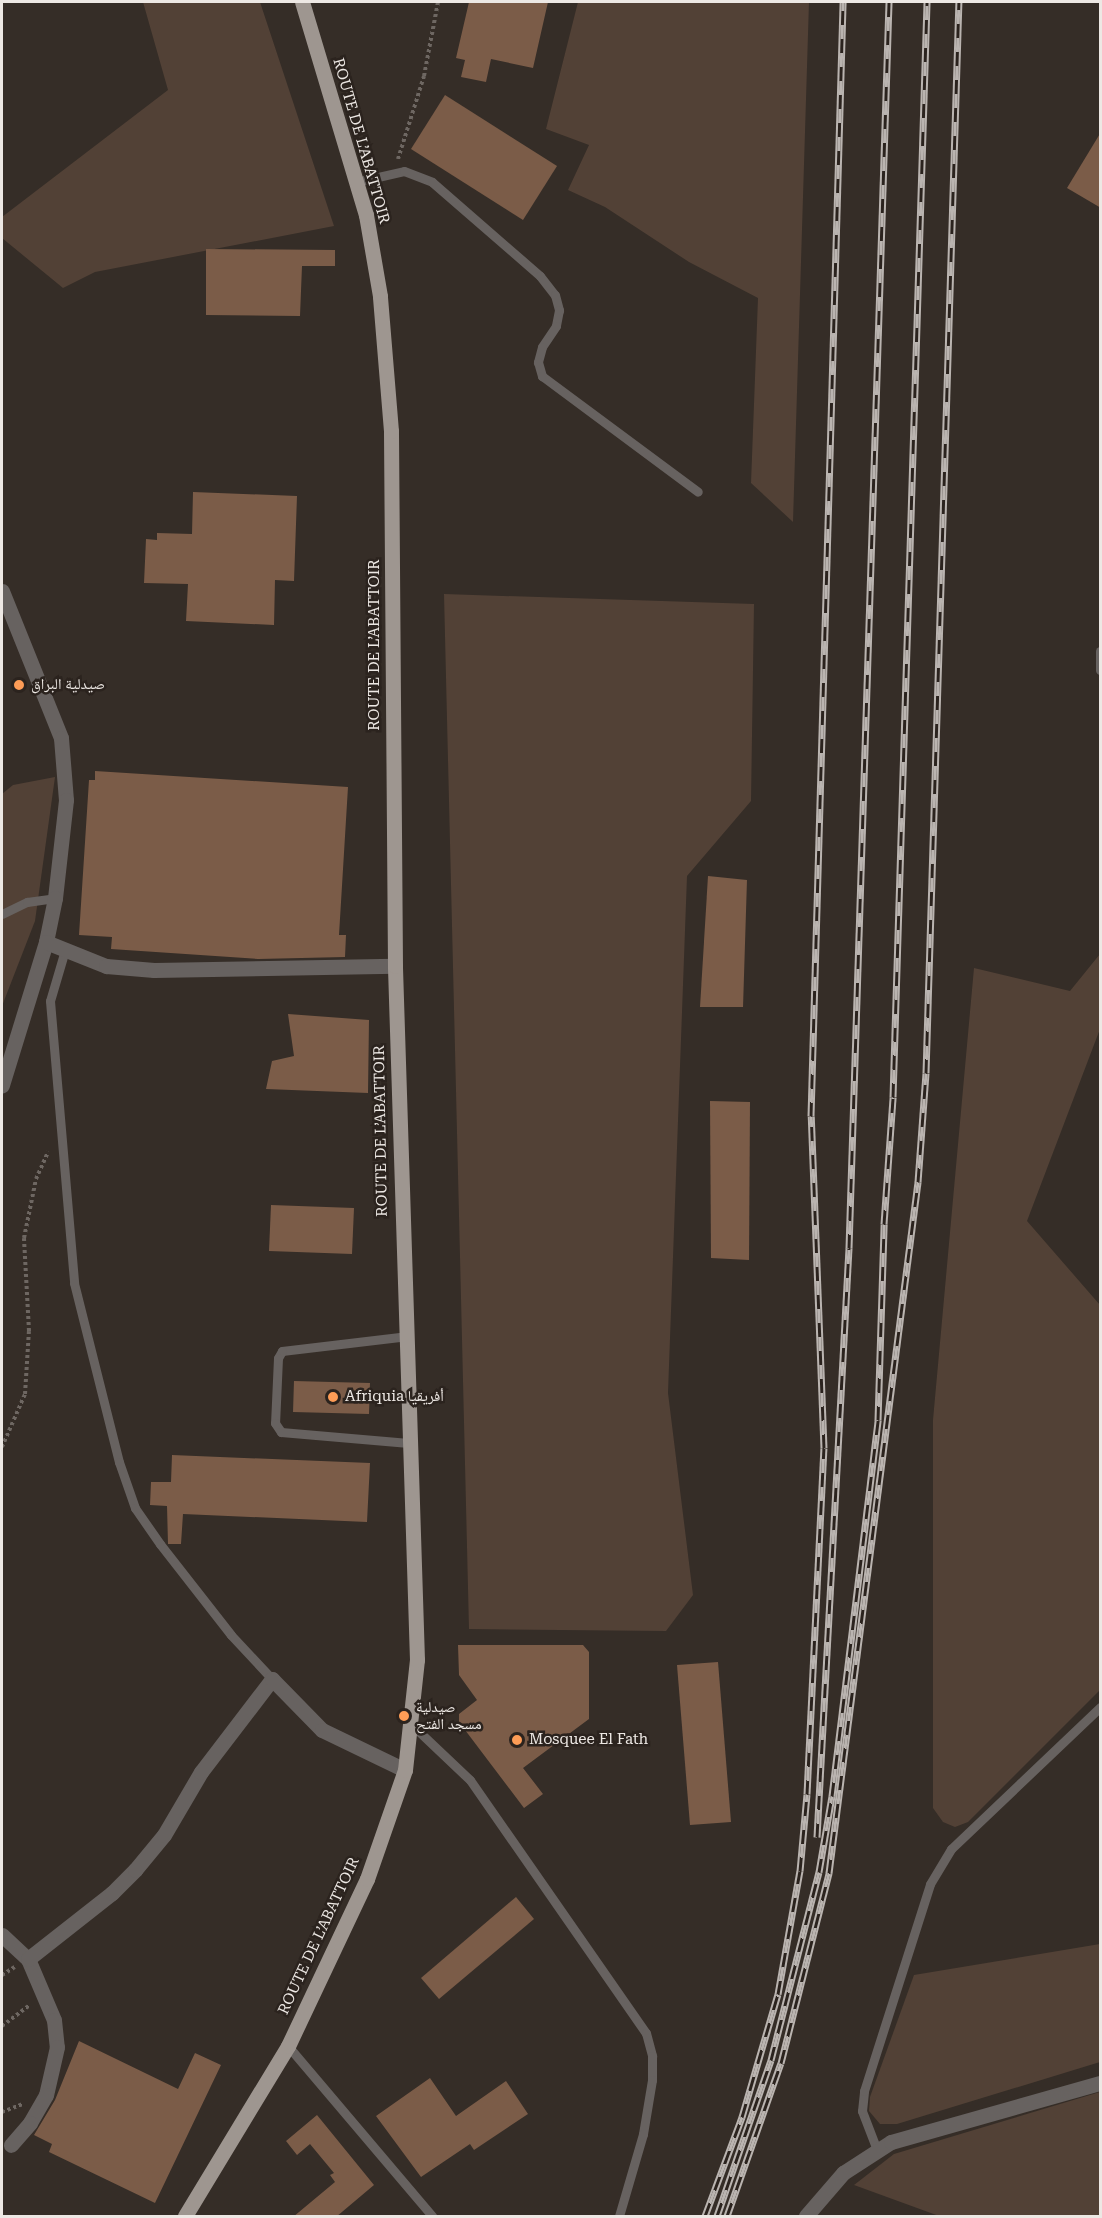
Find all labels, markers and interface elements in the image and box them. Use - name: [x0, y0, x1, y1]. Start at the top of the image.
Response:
- street label: ROUTE DE L’ABATTOIR: [329, 56, 393, 226]
- street label: ROUTE DE L’ABATTOIR: [366, 559, 384, 731]
- place label: صيدلية البراق: [31, 676, 105, 694]
- marker: صيدلية البراق: [12, 678, 26, 692]
- street label: ROUTE DE L’ABATTOIR: [371, 1045, 391, 1217]
- place label: Afriquia أفريقيا: [345, 1388, 444, 1406]
- marker: Afriquia أفريقيا: [326, 1390, 340, 1404]
- place label: صيدلية مسجد الفتح: [416, 1698, 482, 1733]
- marker: صيدلية مسجد الفتح: [397, 1709, 411, 1723]
- place label: Mosquee El Fath: [529, 1731, 648, 1749]
- marker: Mosquee El Fath: [510, 1733, 524, 1747]
- street label: ROUTE DE L’ABATTOIR: [275, 1854, 363, 2018]

